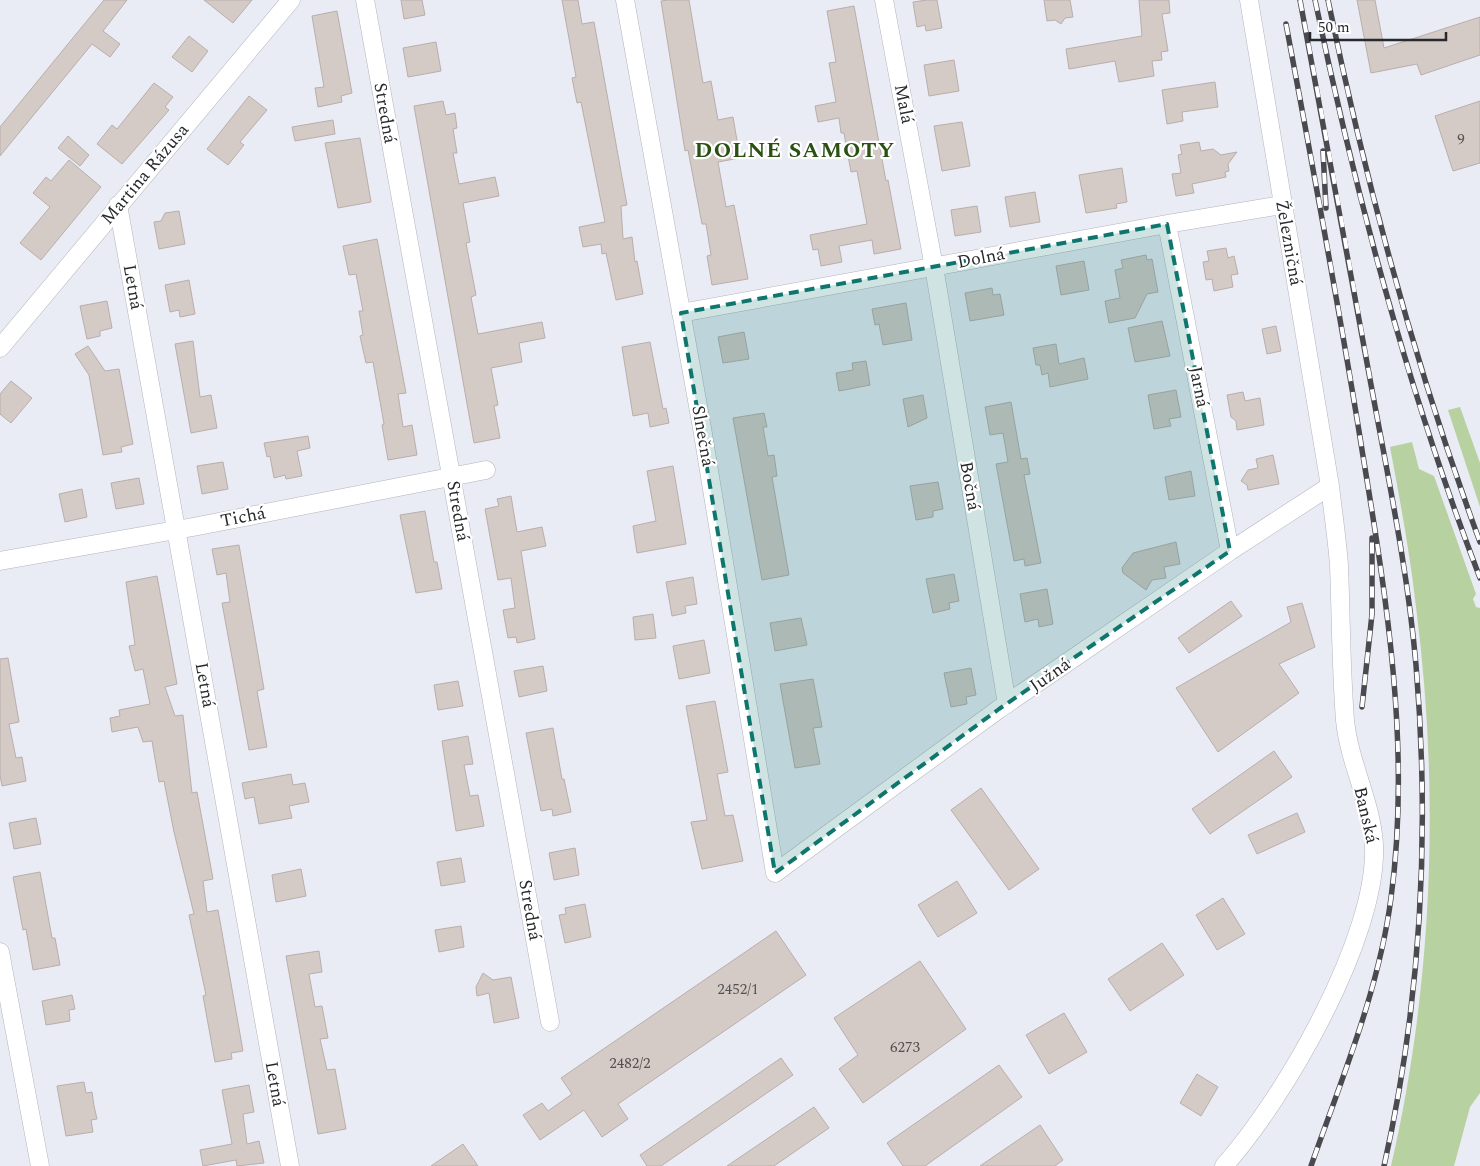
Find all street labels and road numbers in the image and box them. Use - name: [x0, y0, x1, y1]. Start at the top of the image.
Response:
- street label: Stredná: [366, 80, 404, 146]
- street label: Malá: [887, 82, 921, 126]
- street label: Martina Rázusa: [94, 117, 196, 231]
- street label: Železničná: [1268, 198, 1310, 288]
- street label: Dolná: [955, 240, 1007, 276]
- street label: Letná: [116, 262, 150, 312]
- street label: Jarná: [1182, 364, 1216, 410]
- street label: Slnečná: [684, 403, 722, 469]
- street label: Bočná: [952, 459, 988, 513]
- street label: Stredná: [439, 478, 477, 544]
- street label: Tichá: [218, 499, 268, 535]
- street label: Južná: [1024, 651, 1076, 699]
- street label: Letná: [188, 660, 222, 710]
- street label: Banská: [1346, 784, 1386, 846]
- street label: Stredná: [511, 877, 549, 943]
- street label: Letná: [258, 1059, 292, 1109]

